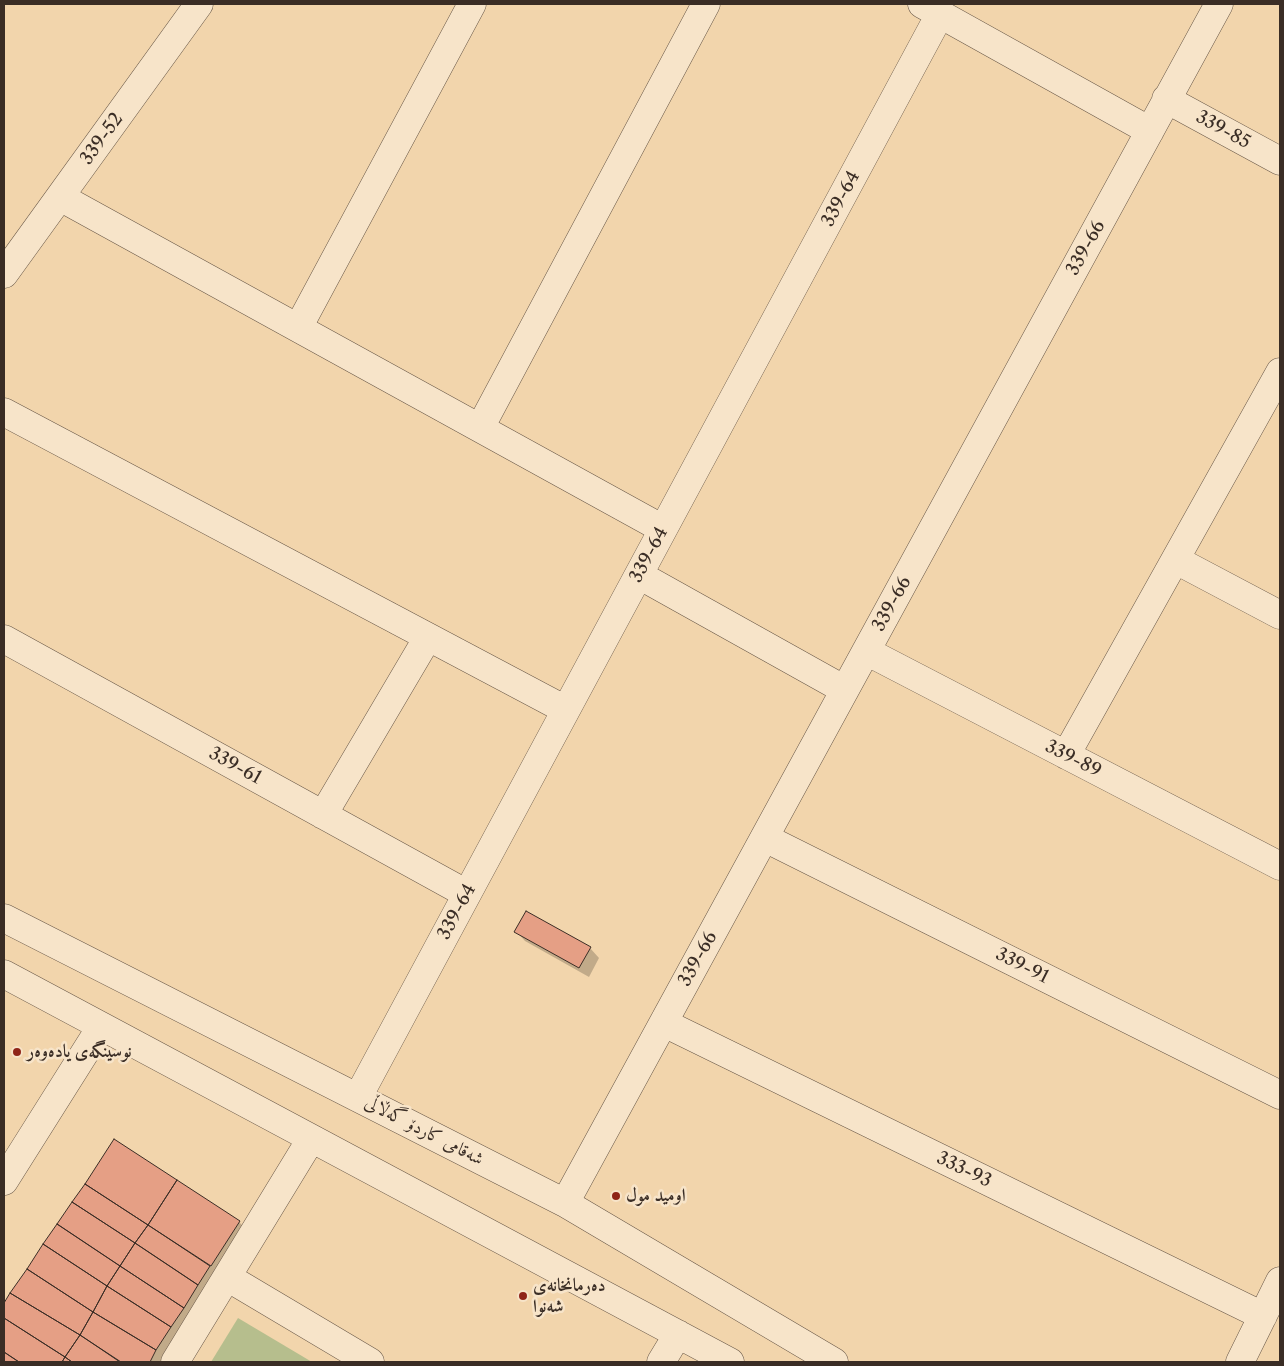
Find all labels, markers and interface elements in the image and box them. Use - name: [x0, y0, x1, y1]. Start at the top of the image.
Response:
- street label: 339-85: [1192, 106, 1254, 154]
- street label: 339-52: [76, 109, 128, 169]
- street label: 339-64: [817, 168, 865, 230]
- street label: 339-66: [1062, 217, 1110, 279]
- street label: 339-64: [625, 524, 673, 586]
- street label: 339-66: [868, 573, 916, 635]
- street label: 339-89: [1041, 736, 1105, 782]
- street label: 339-61: [205, 743, 265, 789]
- street label: 339-64: [433, 881, 481, 943]
- street label: 339-66: [674, 928, 722, 990]
- street label: 339-91: [992, 944, 1052, 988]
- place label: نوسینگەی یادەوەر: [27, 1041, 132, 1063]
- marker: نوسینگەی یادەوەر: [11, 1046, 23, 1058]
- street label: شەقامی کاردۆ گەڵاڵی: [361, 1092, 487, 1170]
- street label: 333-93: [933, 1147, 995, 1193]
- place label: اوميد مول: [626, 1185, 686, 1207]
- marker: اوميد مول: [610, 1190, 622, 1202]
- place label: دەرمانخانەی شەنوا: [533, 1275, 606, 1318]
- marker: دەرمانخانەی شەنوا: [517, 1290, 529, 1302]

